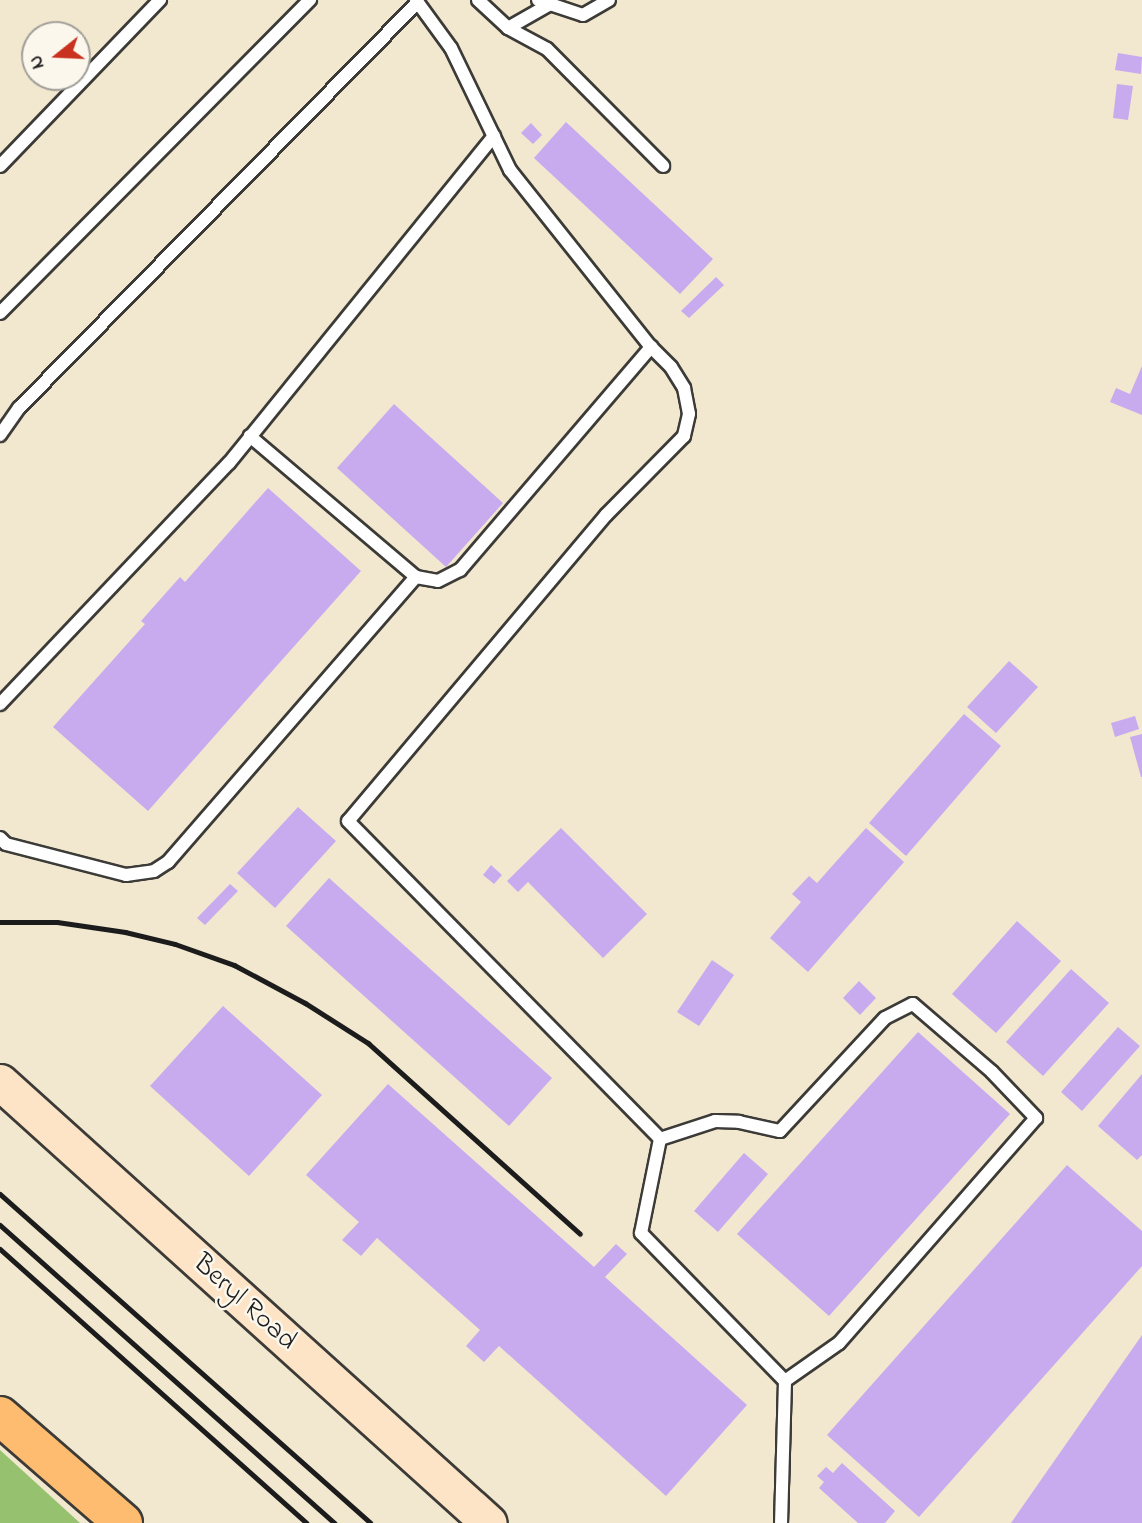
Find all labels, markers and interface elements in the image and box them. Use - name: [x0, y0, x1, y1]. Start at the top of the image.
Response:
- north arrow: [21, 21, 91, 91]
- text: N: [23, 52, 52, 72]
- street label: Beryl Road: [185, 1248, 303, 1358]

